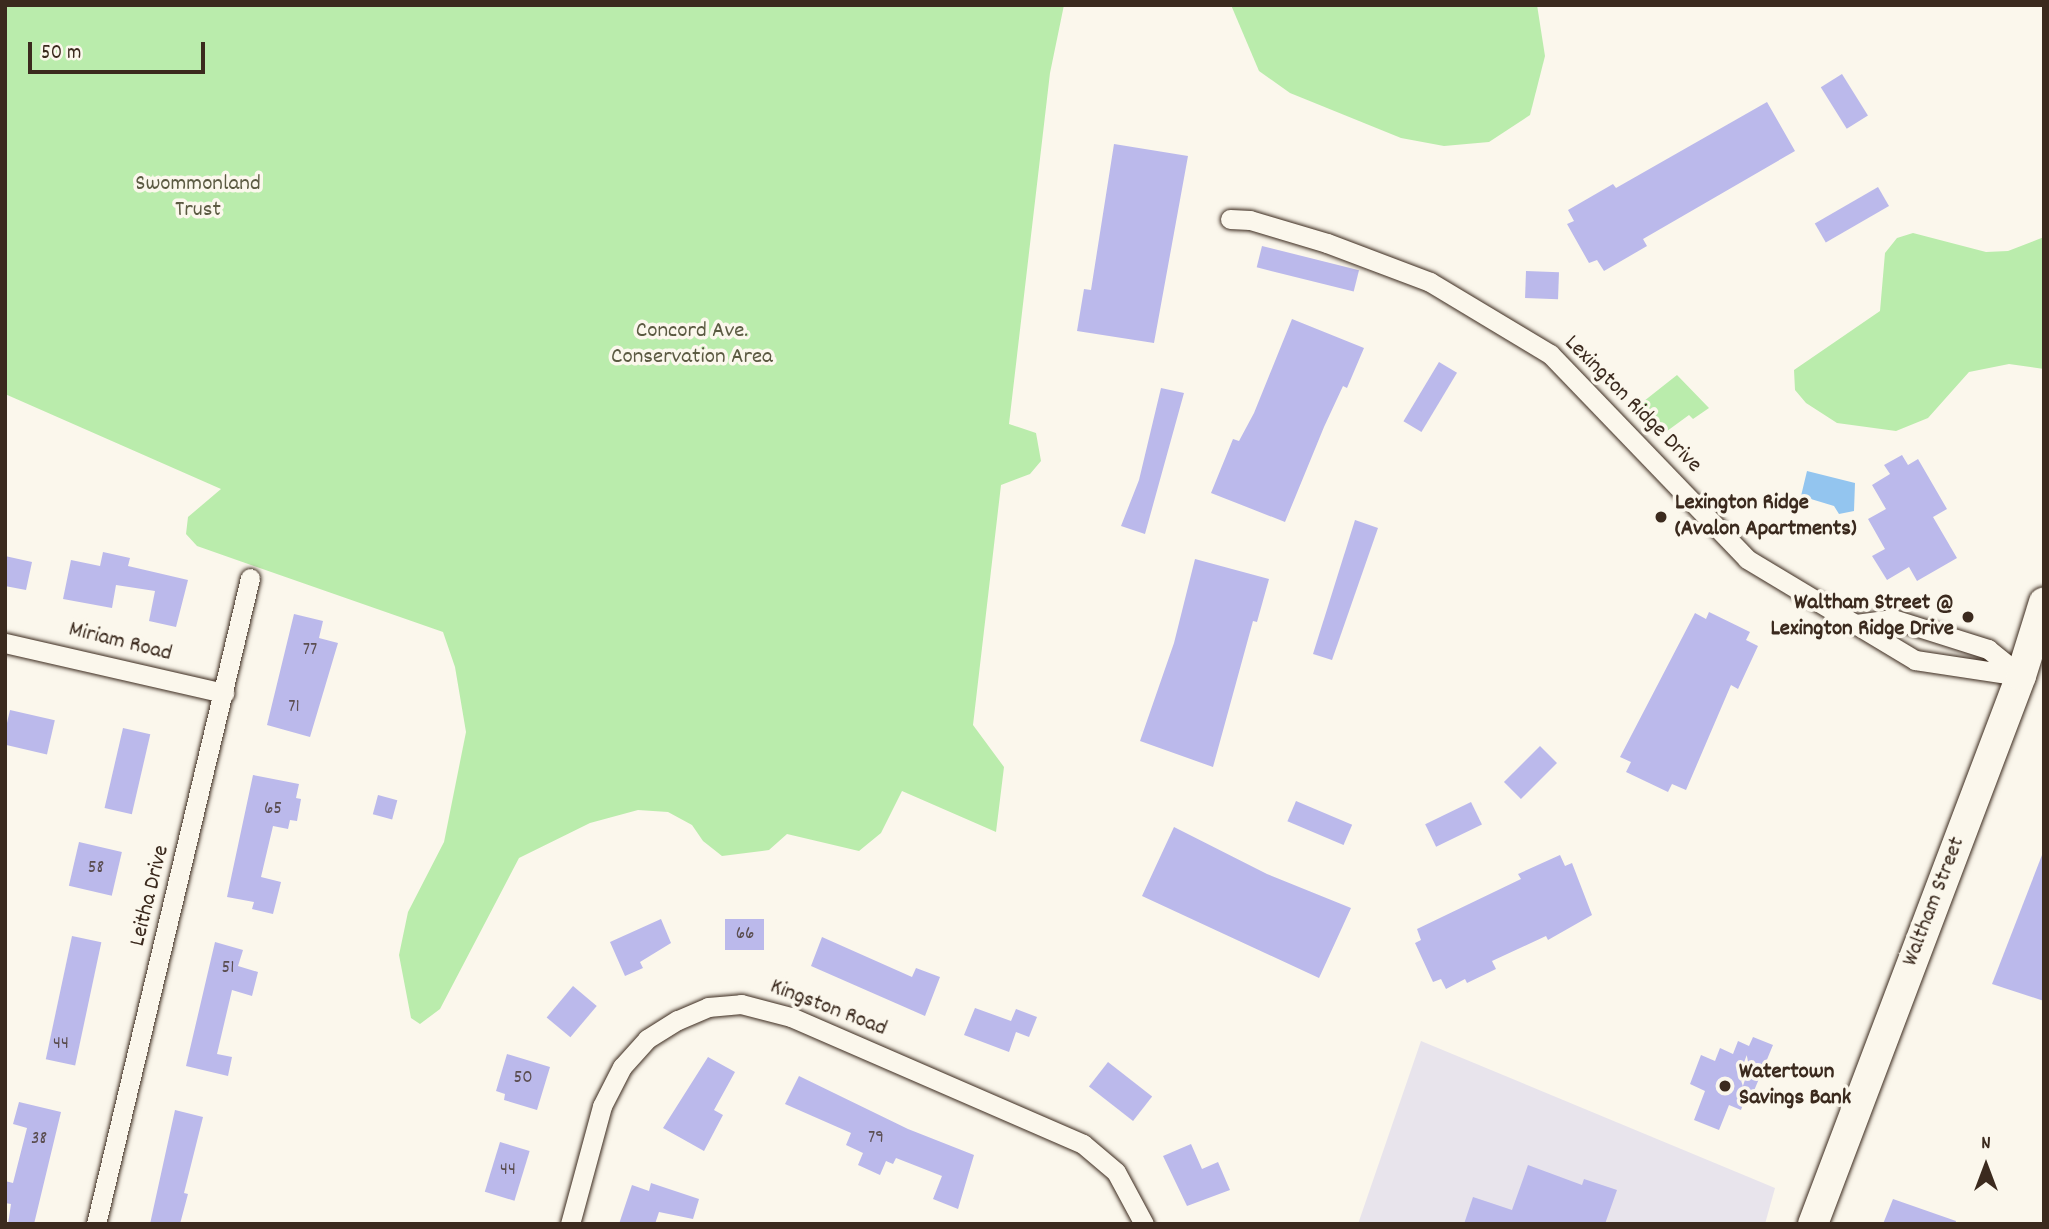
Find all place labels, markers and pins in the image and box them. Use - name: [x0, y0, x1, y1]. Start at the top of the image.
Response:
- place label: Lexington Ridge (Avalon Apartments): [1675, 490, 1857, 544]
- marker: Lexington Ridge (Avalon Apartments): [1653, 509, 1669, 525]
- place label: Waltham Street @ Lexington Ridge Drive: [1770, 590, 1954, 644]
- marker: Waltham Street @ Lexington Ridge Drive: [1960, 609, 1976, 625]
- place label: Watertown Savings Bank: [1739, 1059, 1851, 1113]
- marker: Watertown Savings Bank: [1717, 1078, 1733, 1094]

